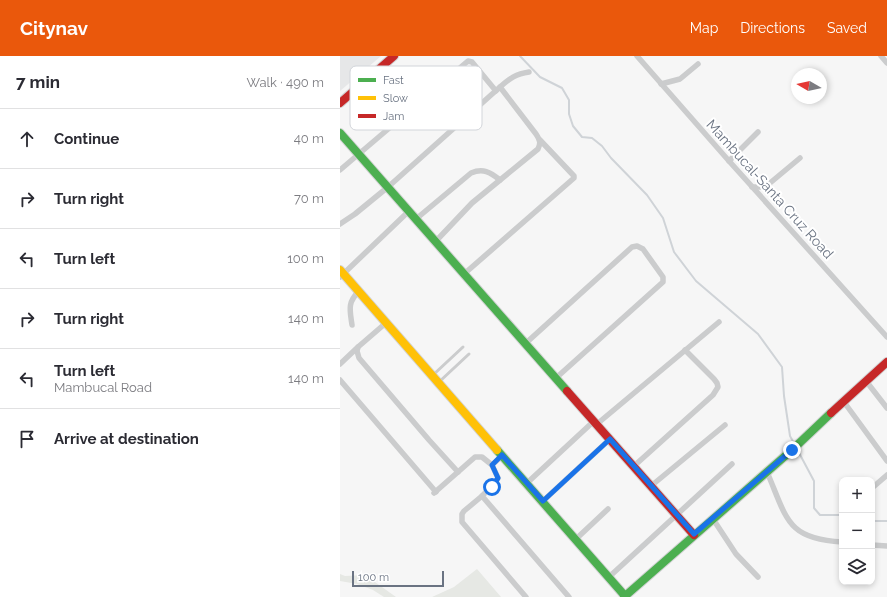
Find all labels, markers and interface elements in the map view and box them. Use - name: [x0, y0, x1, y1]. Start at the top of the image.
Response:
- text: Citynav: [20, 17, 88, 39]
- text: Map: [690, 20, 718, 36]
- text: Directions: [740, 20, 805, 36]
- text: Saved: [827, 20, 867, 36]
- legend: [350, 66, 482, 130]
- north arrow: [791, 68, 827, 104]
- text: 7 min: [16, 72, 60, 92]
- text: Fast: [383, 74, 404, 87]
- text: Walk · 490 m: [247, 75, 324, 90]
- text: Slow: [383, 92, 408, 105]
- text: Jam: [383, 110, 404, 123]
- street label: Mambucal-Santa Cruz Road: [703, 116, 837, 262]
- icon: ahead: [16, 128, 38, 150]
- text: Continue: [54, 130, 119, 148]
- text: 40 m: [294, 131, 324, 146]
- icon: right: [16, 188, 38, 210]
- text: Turn right: [54, 190, 124, 208]
- text: 70 m: [294, 191, 324, 206]
- icon: left: [16, 248, 38, 270]
- text: Turn left: [54, 250, 115, 268]
- text: 100 m: [287, 251, 324, 266]
- icon: right: [16, 308, 38, 330]
- text: Turn right: [54, 310, 124, 328]
- text: 140 m: [288, 311, 324, 326]
- text: Turn left: [54, 362, 115, 380]
- icon: left: [16, 368, 38, 390]
- text: 140 m: [288, 371, 324, 386]
- text: Mambucal Road: [54, 380, 152, 395]
- icon: arrive: [16, 428, 38, 450]
- text: Arrive at destination: [54, 430, 199, 448]
- route end: [783, 441, 801, 459]
- map controls: [839, 477, 875, 585]
- button: +: [839, 477, 875, 513]
- route start: [483, 478, 501, 496]
- button: −: [839, 513, 875, 549]
- button: layers: [839, 549, 875, 585]
- scale bar: [352, 569, 444, 588]
- text: 100 m: [358, 571, 389, 584]

